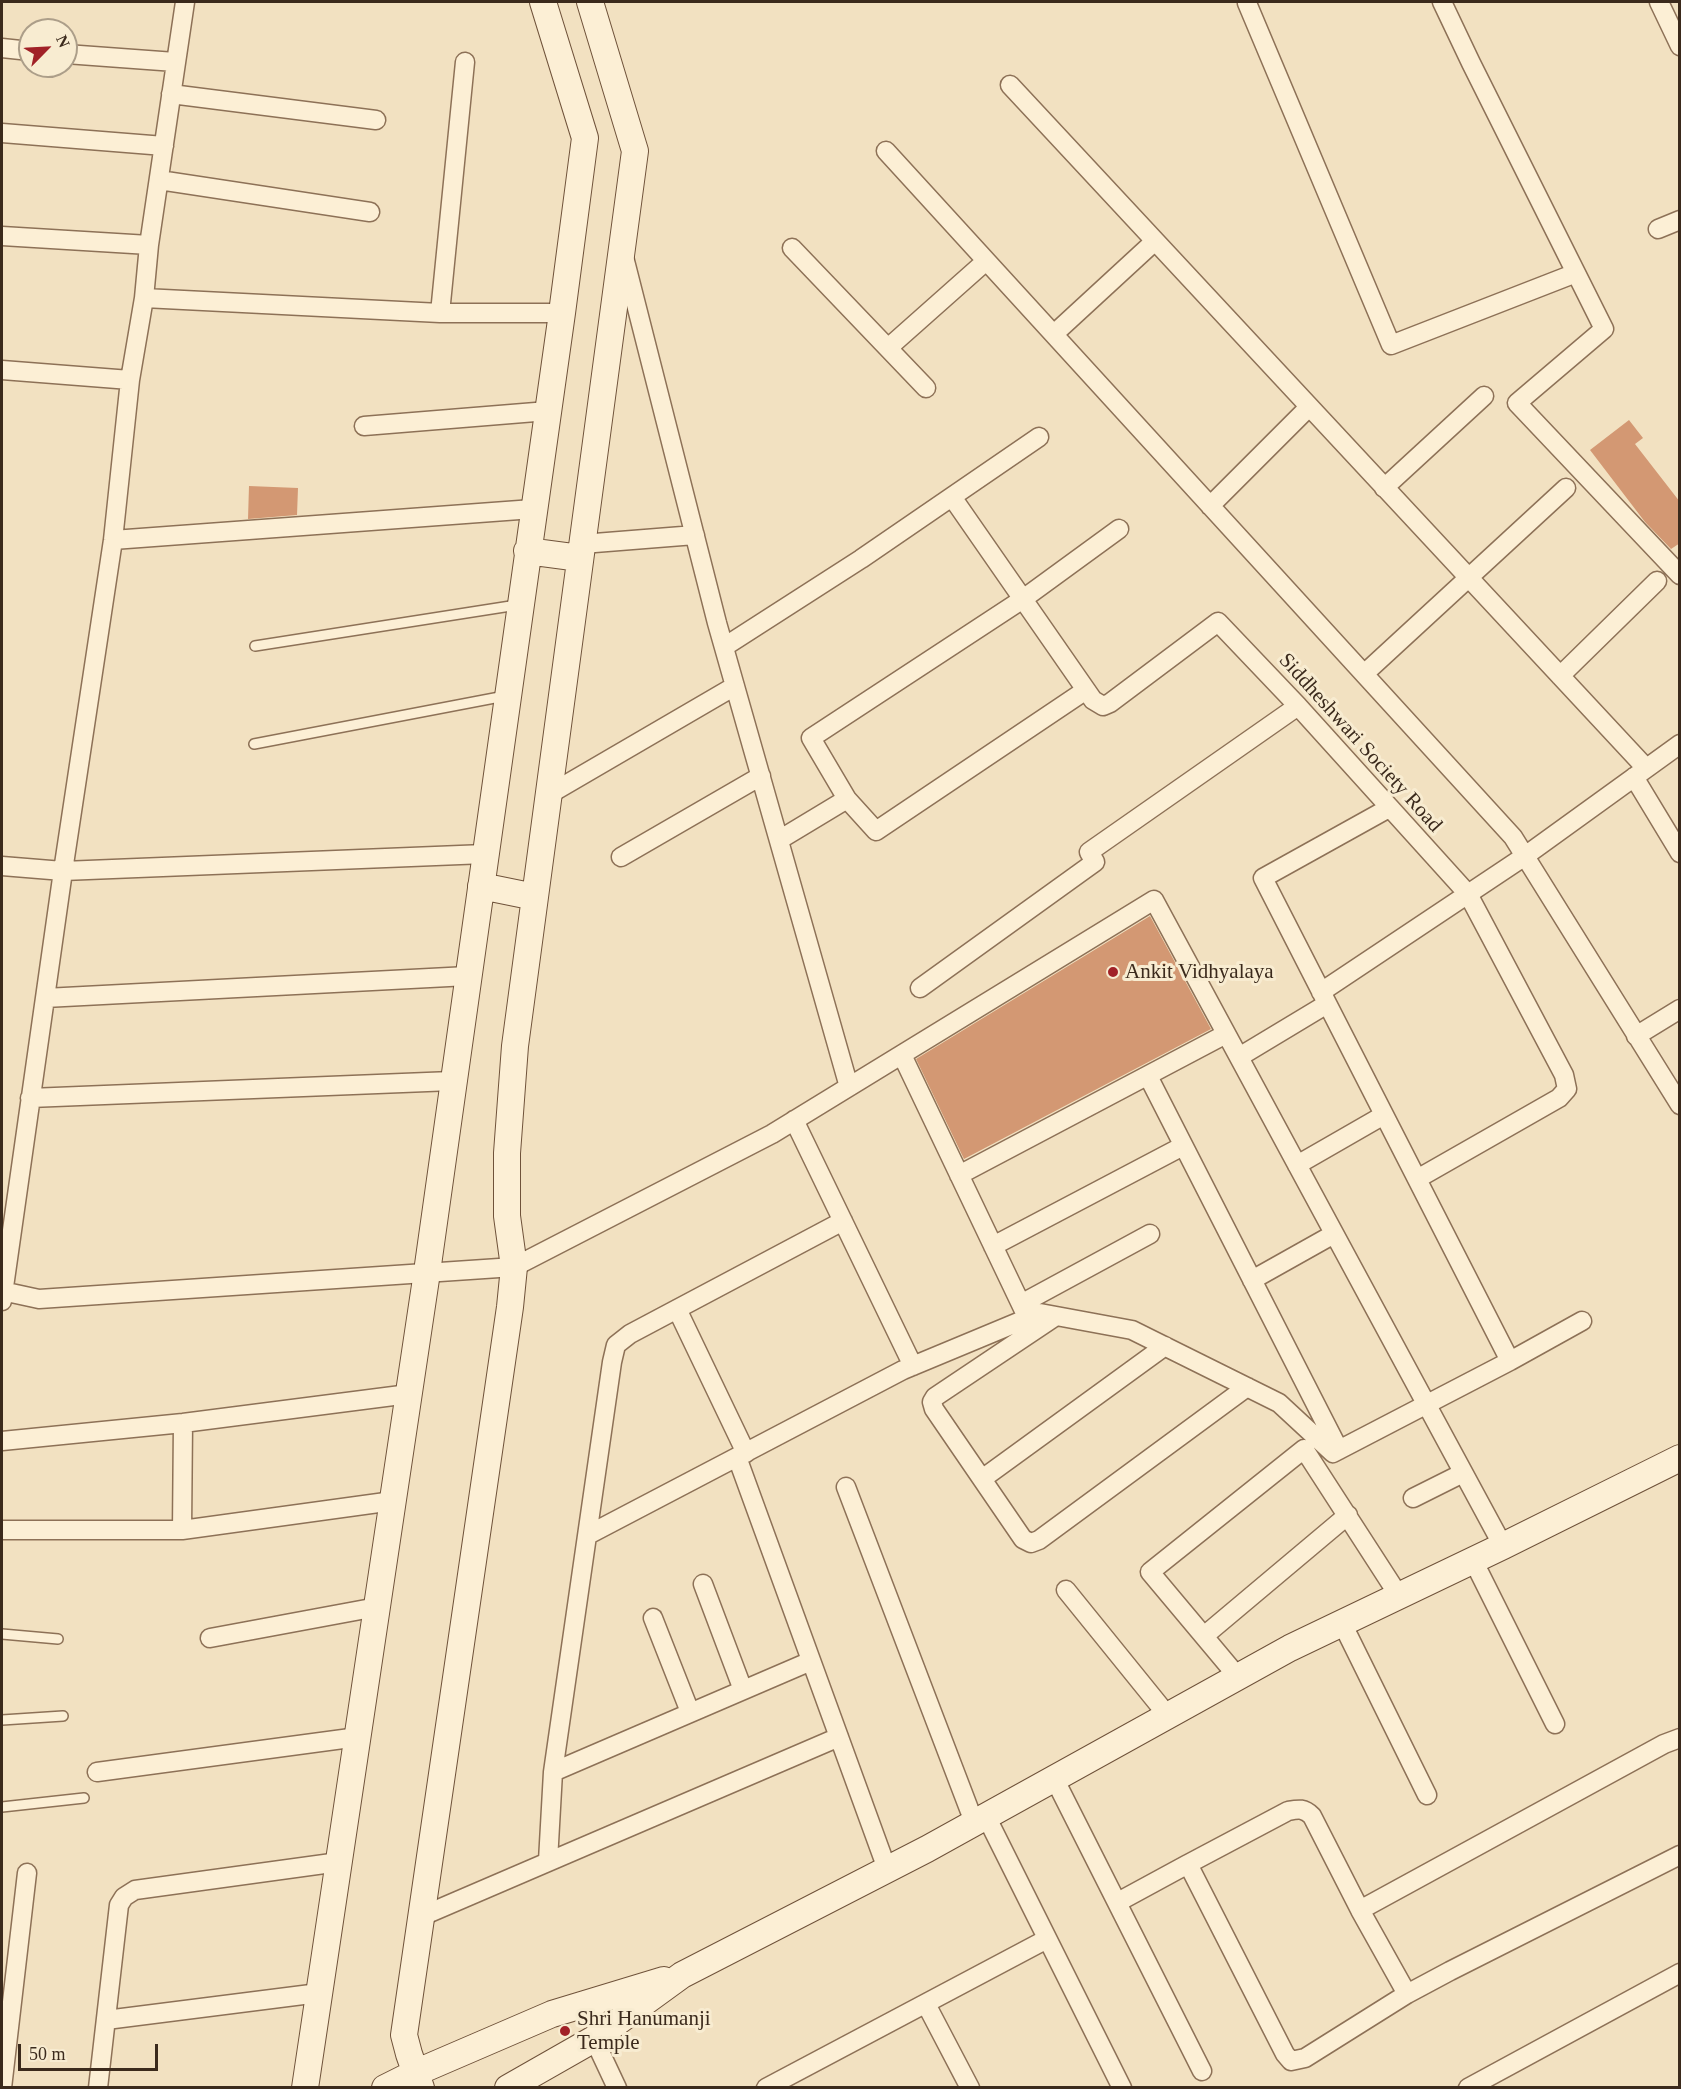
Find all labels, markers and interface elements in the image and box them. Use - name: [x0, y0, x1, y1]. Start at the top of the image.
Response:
- north arrow: [18, 18, 78, 78]
- text: N: [53, 33, 73, 50]
- street label: Siddheshwari Society Road: [1273, 648, 1447, 838]
- place label: Ankit Vidhyalaya: [1125, 959, 1274, 985]
- marker: Ankit Vidhyalaya: [1106, 965, 1120, 979]
- place label: Shri Hanumanji Temple: [577, 2006, 711, 2056]
- marker: Shri Hanumanji Temple: [558, 2024, 572, 2038]
- scale bar: [21, 2032, 160, 2070]
- text: 50 m: [29, 2044, 66, 2064]

